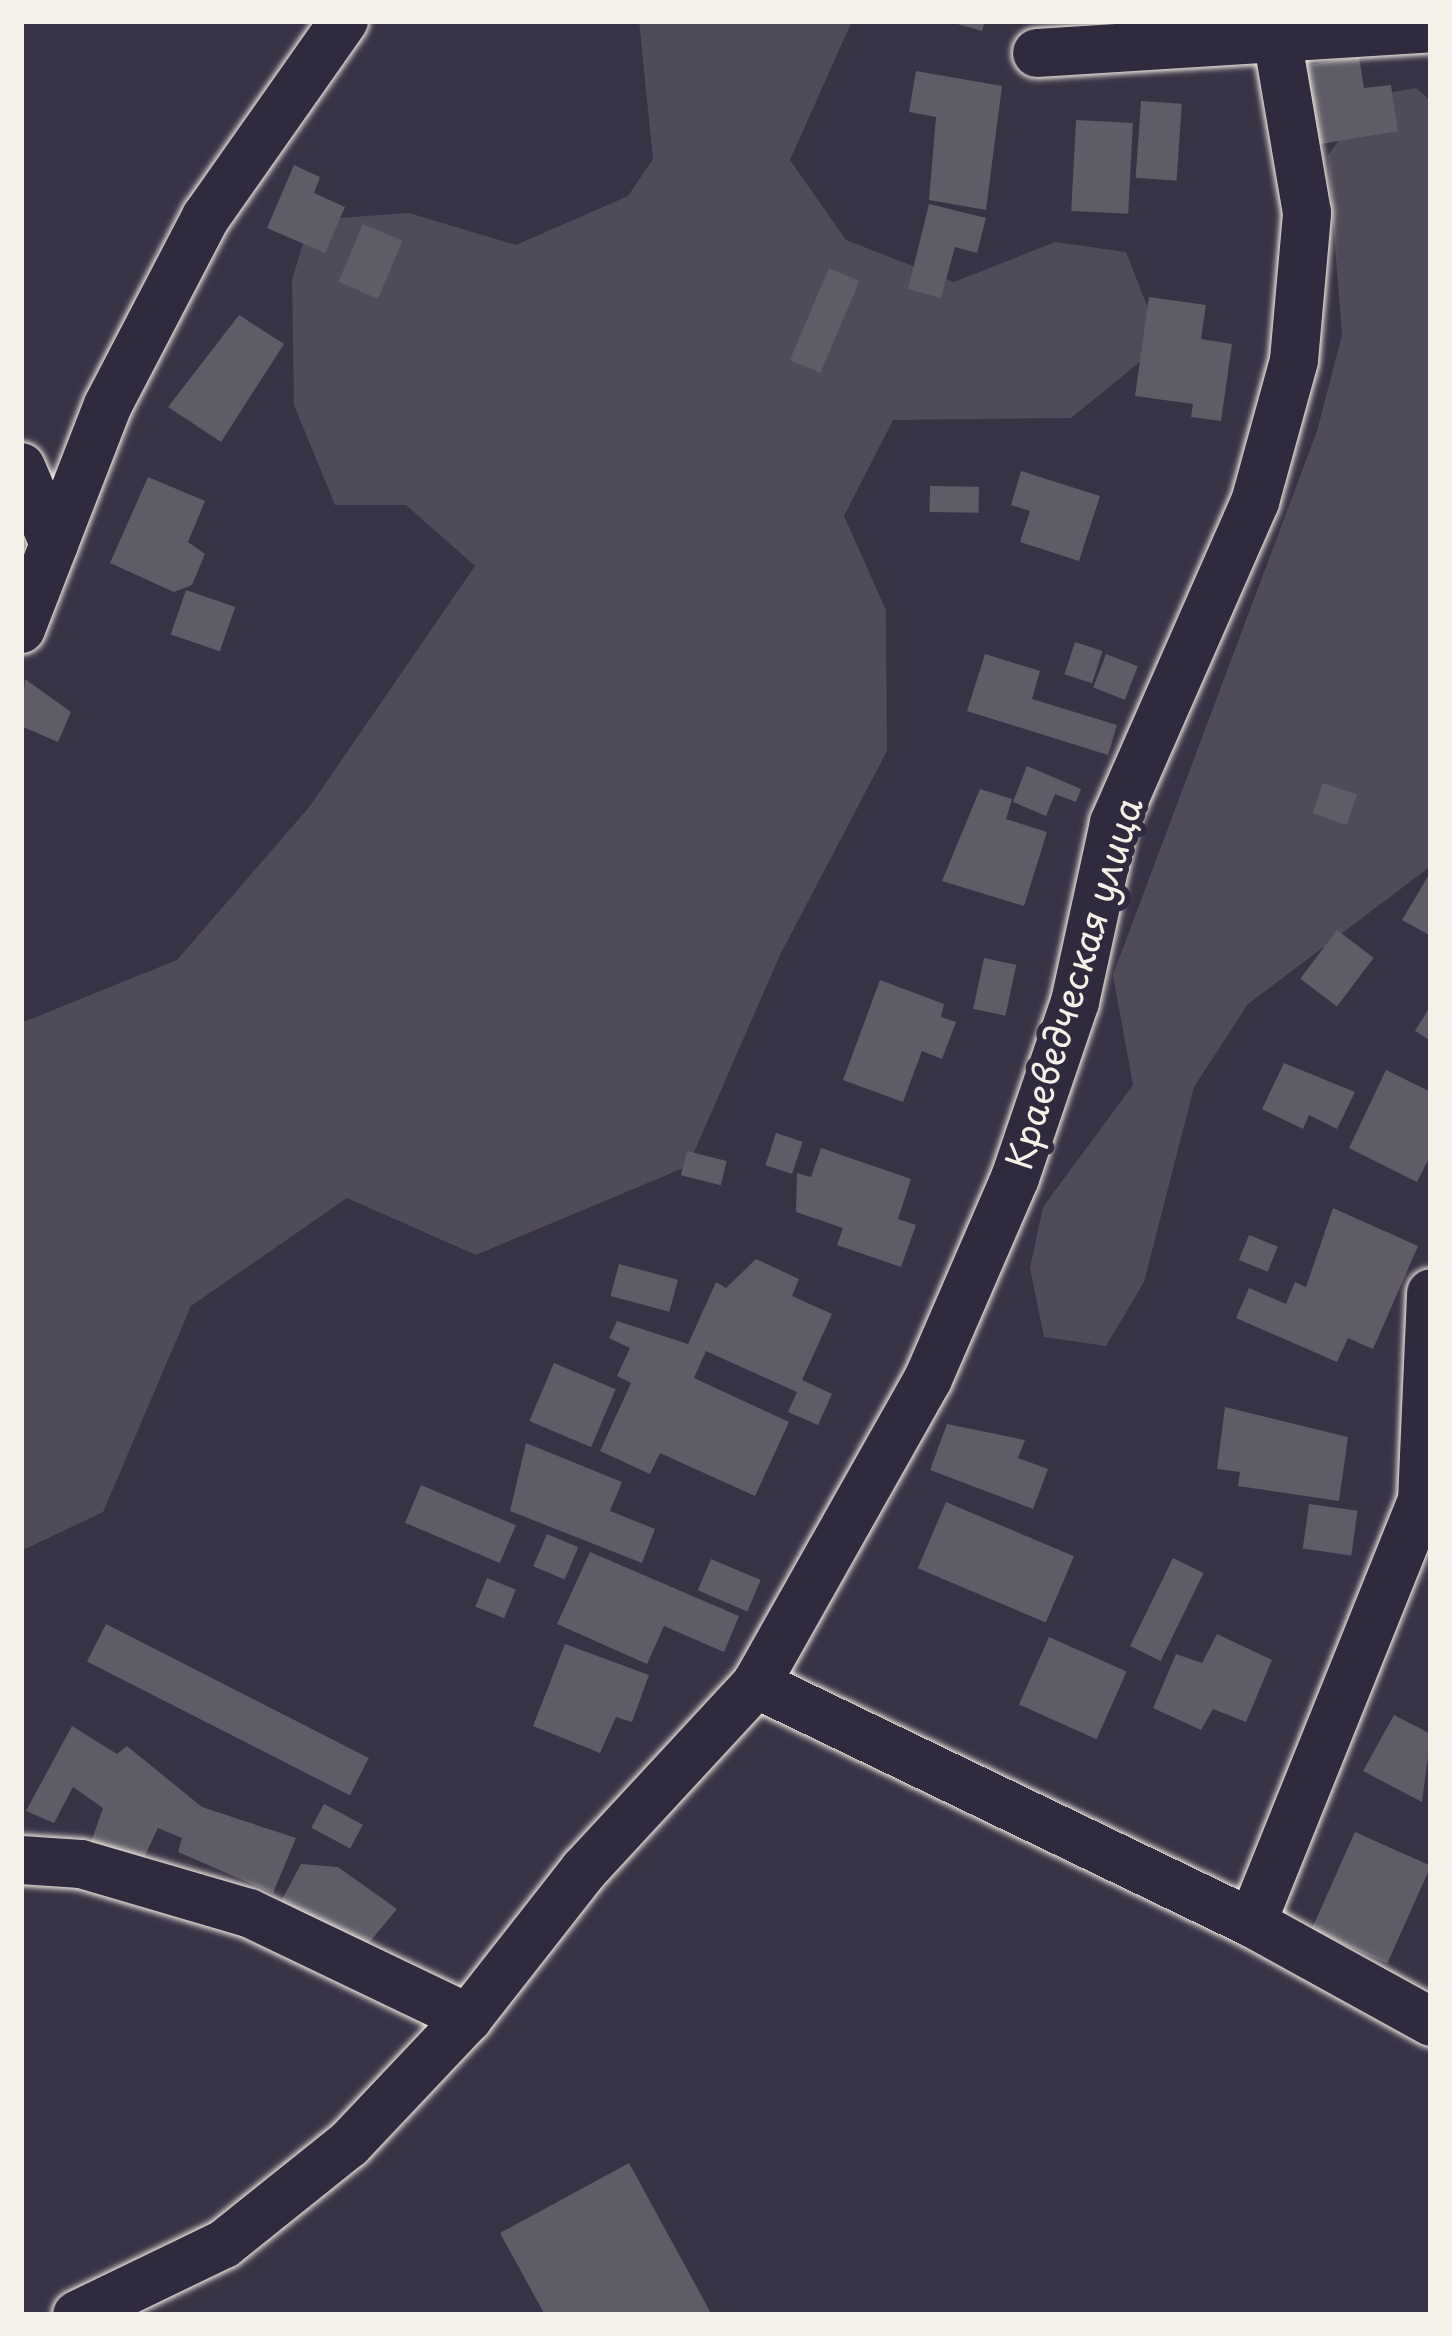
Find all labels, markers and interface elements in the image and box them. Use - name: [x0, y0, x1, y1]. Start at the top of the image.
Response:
- street label: Краеведческая улица: [996, 791, 1150, 1175]

